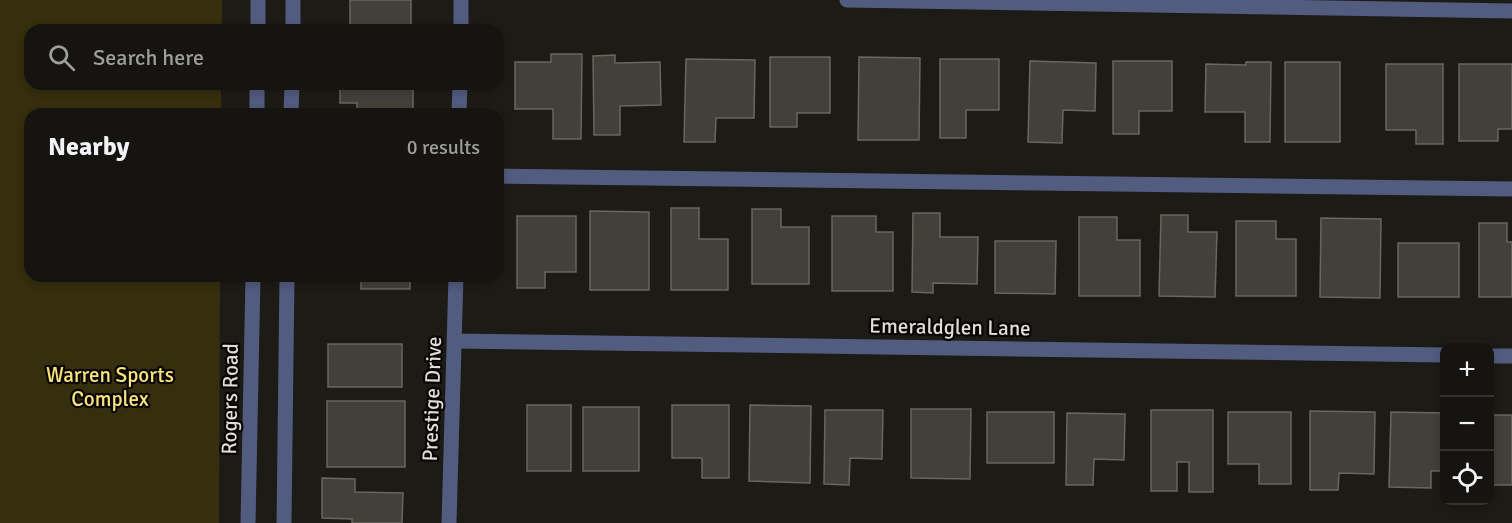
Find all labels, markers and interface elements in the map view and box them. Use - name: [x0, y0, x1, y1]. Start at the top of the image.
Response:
- search box: [24, 24, 504, 90]
- icon: search: [45, 41, 78, 74]
- text: Search here: [93, 44, 204, 71]
- text: Nearby: [48, 131, 129, 163]
- text: 0 results: [407, 135, 480, 160]
- street label: Emeraldglen Lane: [869, 313, 1031, 341]
- street label: Prestige Drive: [417, 336, 447, 462]
- street label: Rogers Road: [216, 343, 244, 455]
- map controls: [1440, 343, 1494, 505]
- button: +: [1440, 343, 1494, 397]
- park label: Warren Sports Complex: [46, 362, 174, 412]
- button: −: [1440, 397, 1494, 451]
- button: locate: [1440, 451, 1494, 505]

